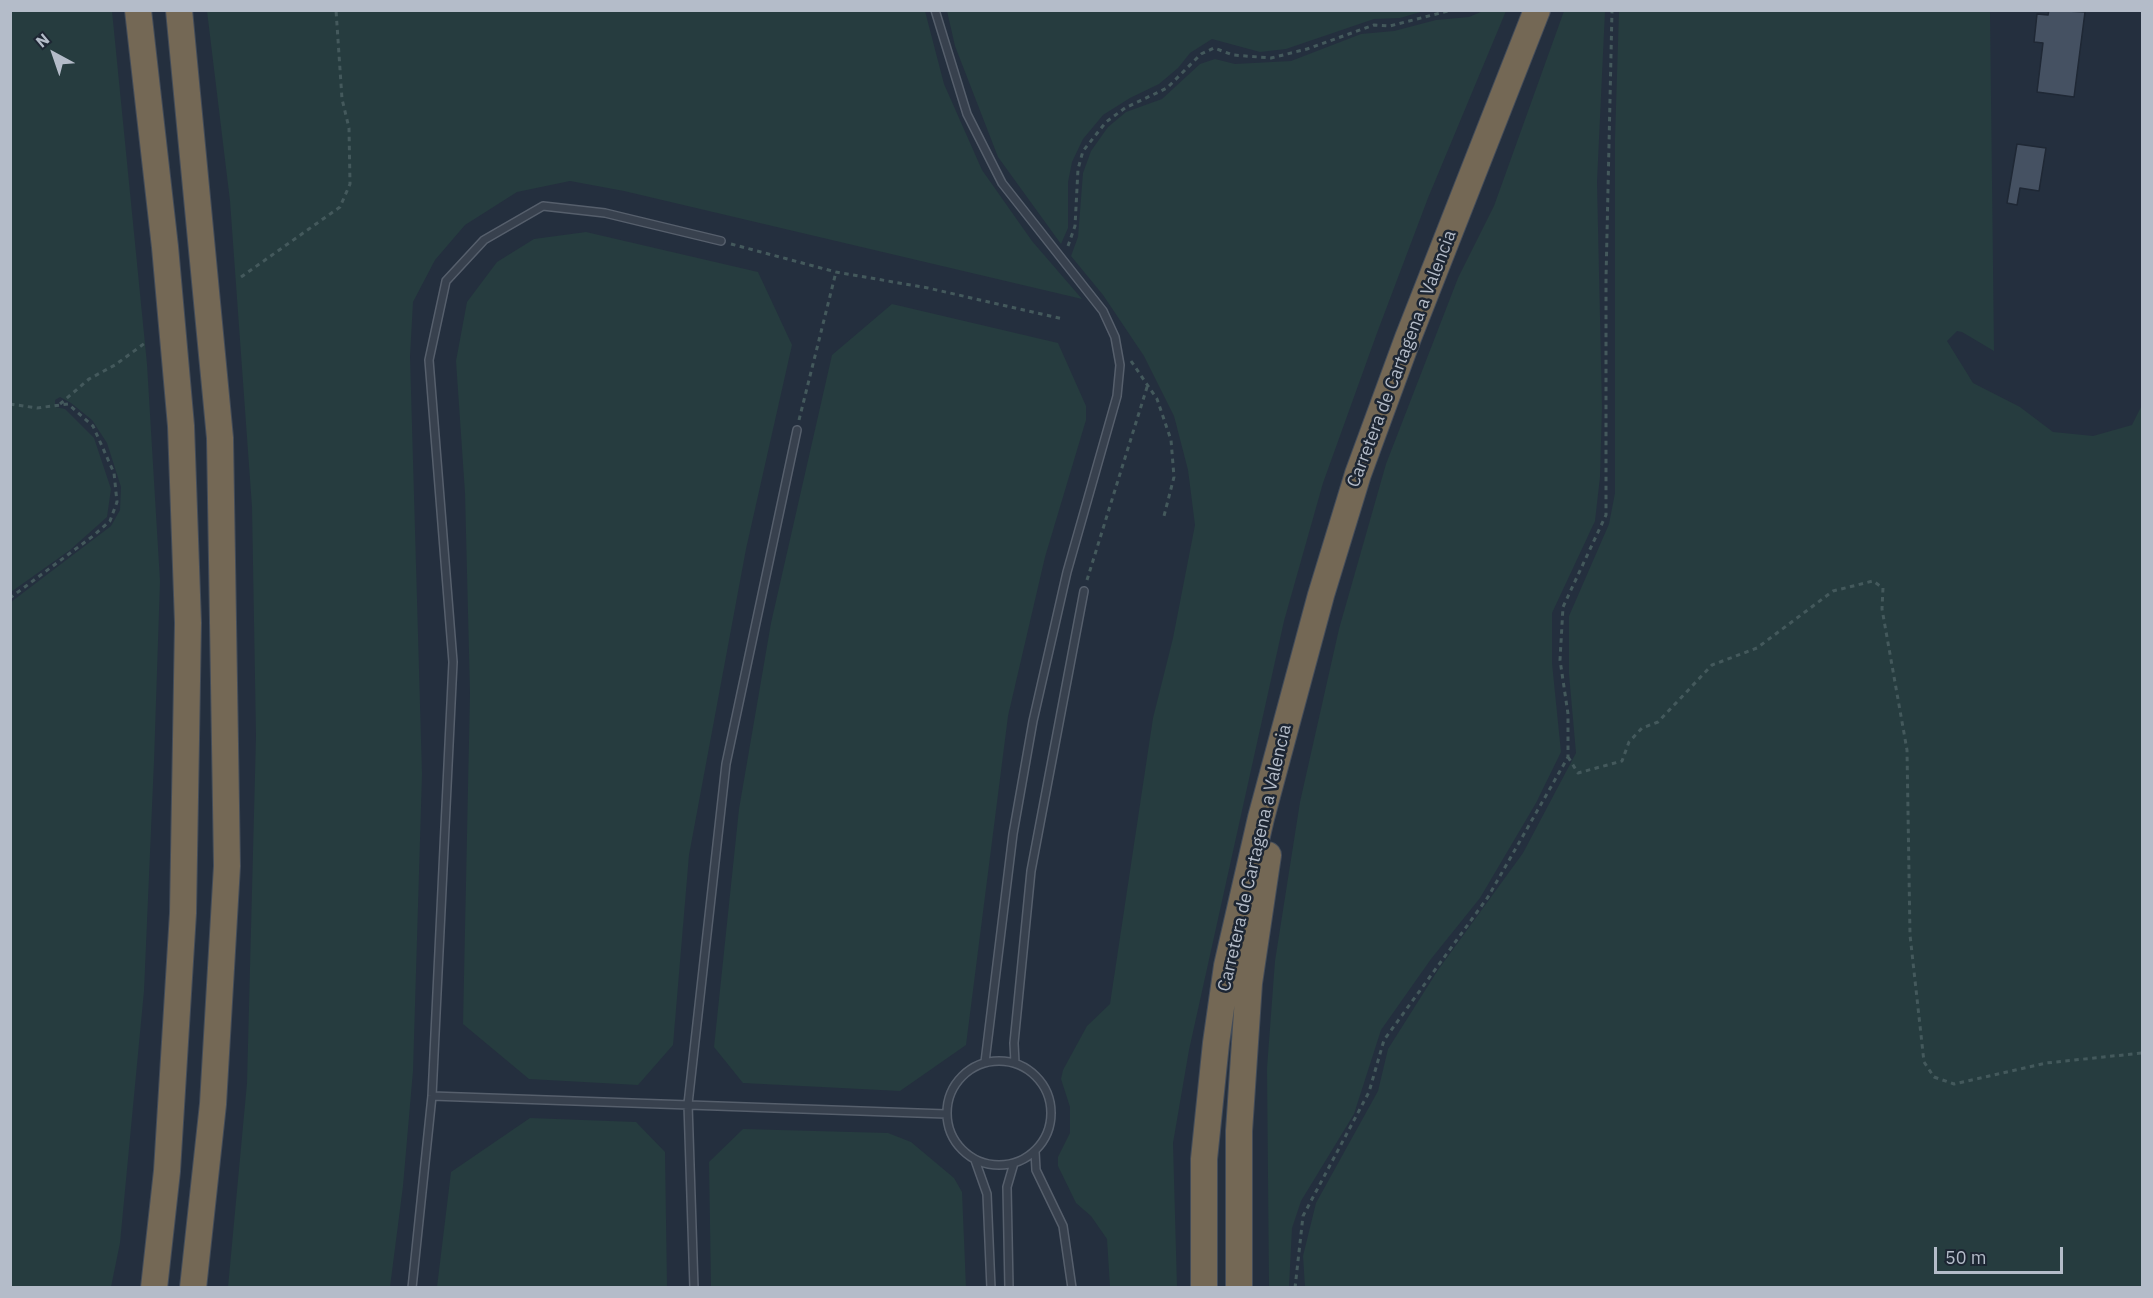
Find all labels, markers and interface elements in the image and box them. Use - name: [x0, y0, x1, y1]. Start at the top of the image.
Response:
- north arrow: [24, 24, 84, 84]
- text: N: [32, 29, 53, 52]
- street label: Carretera de Cartagena a Valencia: [1343, 227, 1461, 491]
- street label: Carretera de Cartagena a Valencia: [1214, 722, 1296, 994]
- scale bar: [1937, 1235, 2066, 1273]
- text: 50 m: [1945, 1246, 1987, 1269]

